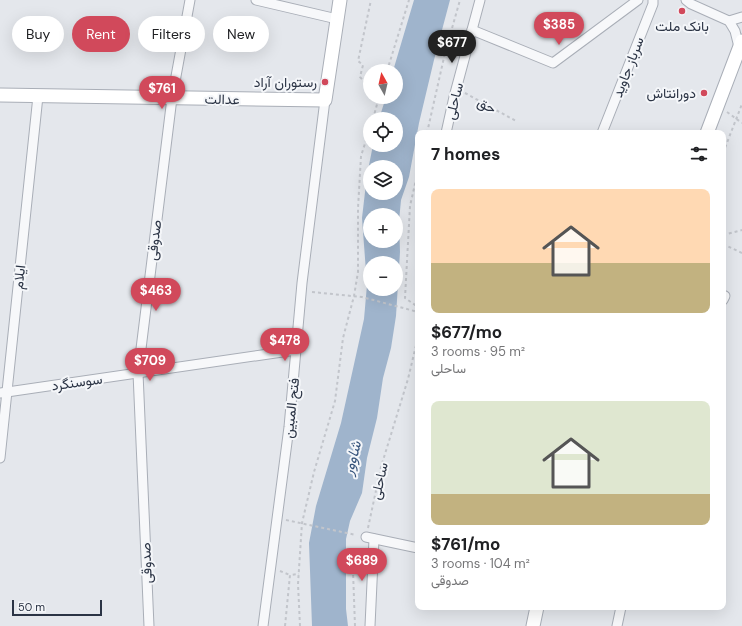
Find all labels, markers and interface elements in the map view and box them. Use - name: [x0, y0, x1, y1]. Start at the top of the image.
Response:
- marker: بانک ملت: [677, 6, 687, 16]
- pin: $385: [535, 12, 583, 46]
- chip: Buy: [12, 16, 64, 52]
- chip: Rent: [72, 16, 130, 52]
- chip: Filters: [138, 16, 205, 52]
- chip: New: [213, 16, 269, 52]
- text: $385: [543, 16, 575, 33]
- place label: بانک ملت: [655, 17, 709, 35]
- pin: $677: [428, 30, 476, 64]
- text: $677: [437, 34, 467, 51]
- street label: سرباز جاوید: [608, 34, 648, 100]
- north arrow: [363, 64, 403, 104]
- map controls: [363, 64, 403, 296]
- place label: رستوران آراد: [254, 73, 317, 91]
- pin: $761: [138, 76, 186, 110]
- marker: رستوران آراد: [320, 77, 330, 87]
- text: $761: [148, 80, 176, 97]
- street label: ساحلی: [441, 81, 467, 121]
- place label: دورانتاش: [646, 84, 696, 102]
- marker: دورانتاش: [699, 88, 709, 98]
- street label: عدالت: [204, 90, 240, 108]
- street label: حق: [474, 93, 500, 117]
- button: locate: [363, 112, 403, 152]
- text: 7 homes: [431, 143, 500, 165]
- icon: filters: [688, 143, 710, 165]
- button: layers: [363, 160, 403, 200]
- button: +: [363, 208, 403, 248]
- icon: home: [535, 215, 607, 287]
- street label: صدوقی: [143, 218, 165, 261]
- button: −: [363, 256, 403, 296]
- street label: ایلام: [9, 264, 29, 290]
- pin: $463: [132, 278, 180, 312]
- text: $463: [140, 282, 172, 299]
- text: $677/mo: [431, 321, 502, 343]
- pin: $478: [261, 328, 309, 362]
- text: $478: [269, 332, 301, 349]
- text: 3 rooms · 95 m²: [431, 343, 525, 360]
- pin: $709: [126, 348, 174, 382]
- text: $709: [134, 352, 166, 369]
- text: ساحلی: [431, 360, 466, 377]
- street label: سوسنگرد: [50, 370, 104, 394]
- street label: فتح المبین: [279, 377, 305, 439]
- icon: home: [535, 427, 607, 499]
- water label: شاوور: [338, 438, 366, 478]
- street label: ساحلی: [366, 461, 392, 501]
- text: $761/mo: [431, 533, 500, 555]
- street label: صدوقی: [136, 542, 156, 584]
- pin: $689: [338, 548, 386, 582]
- text: $689: [346, 552, 378, 569]
- text: 3 rooms · 104 m²: [431, 555, 530, 572]
- text: صدوقی: [431, 572, 469, 589]
- scale bar: [12, 598, 102, 617]
- text: 50 m: [18, 600, 45, 614]

